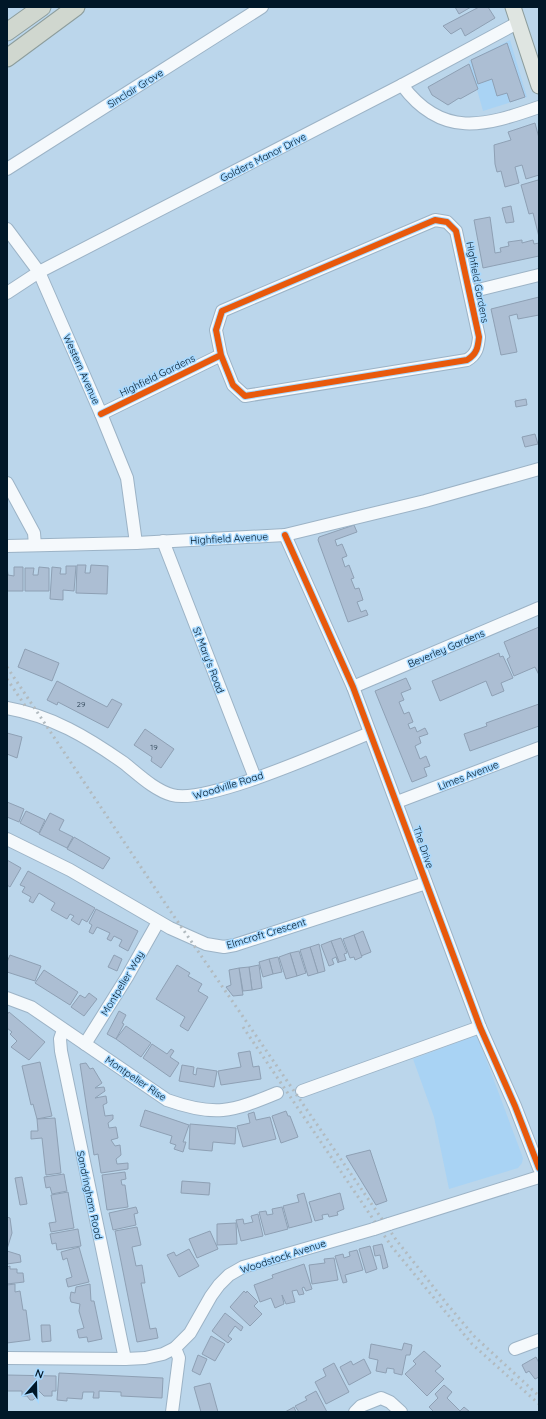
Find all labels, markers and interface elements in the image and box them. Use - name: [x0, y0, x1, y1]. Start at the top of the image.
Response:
- street label: Sinclair Grove: [105, 66, 166, 111]
- street label: Golders Manor Drive: [218, 130, 309, 185]
- street label: Highfield Gardens: [463, 240, 492, 324]
- street label: Western Avenue: [60, 332, 103, 407]
- street label: Highfield Gardens: [117, 351, 197, 399]
- street label: Highfield Avenue: [190, 530, 269, 547]
- street label: St Mary's Road: [190, 625, 227, 695]
- street label: Beverley Gardens: [406, 626, 487, 670]
- house number: 29: [77, 699, 86, 709]
- house number: 19: [150, 742, 158, 752]
- street label: Limes Avenue: [436, 758, 501, 793]
- street label: Woodville Road: [191, 769, 265, 802]
- street label: The Drive: [410, 824, 437, 870]
- street label: Elmcroft Crescent: [225, 915, 308, 952]
- street label: Montpelier Way: [98, 949, 147, 1018]
- street label: Montpelier Rise: [103, 1053, 169, 1104]
- street label: Sandringham Road: [74, 1150, 105, 1240]
- street label: Woodstock Avenue: [239, 1236, 328, 1276]
- north arrow: [16, 1363, 56, 1403]
- text: N: [33, 1366, 46, 1382]

